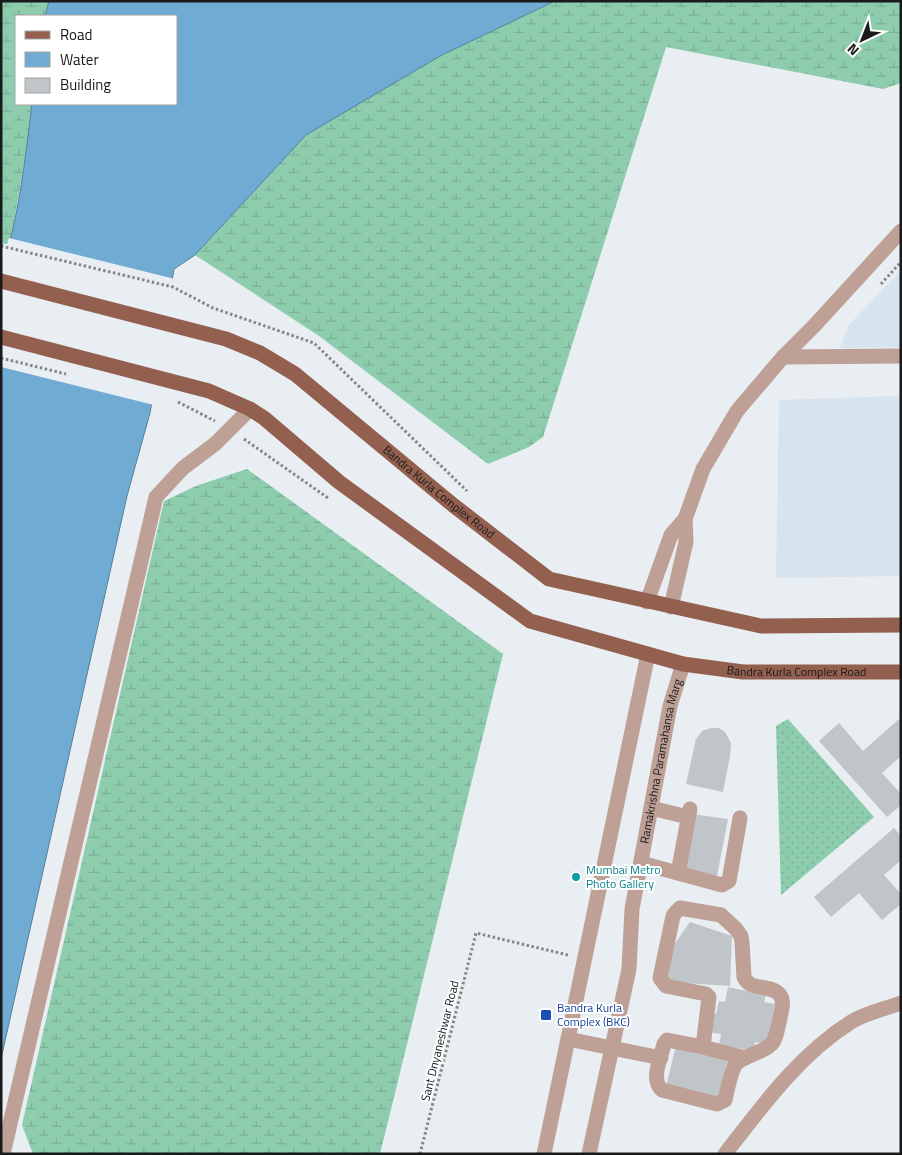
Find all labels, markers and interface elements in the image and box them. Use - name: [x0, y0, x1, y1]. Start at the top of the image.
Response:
- legend: [15, 15, 178, 105]
- north arrow: [837, 15, 887, 65]
- text: Road: [60, 23, 92, 46]
- text: N: [842, 39, 864, 61]
- text: Water: [60, 48, 99, 71]
- text: Building: [60, 73, 111, 96]
- street label: Bandra Kurla Complex Road: [379, 440, 499, 543]
- street label: Bandra Kurla Complex Road: [725, 660, 866, 681]
- street label: Ramakrishna Paramahansa Marg: [634, 676, 687, 845]
- place label: Mumbai Metro Photo Gallery: [586, 860, 661, 893]
- marker: Mumbai Metro Photo Gallery: [570, 871, 582, 883]
- street label: Sant Dnyaneshwar Road: [415, 978, 464, 1103]
- place label: Bandra Kurla Complex (BKC): [557, 998, 630, 1031]
- marker: Bandra Kurla Complex (BKC): [539, 1008, 553, 1022]

